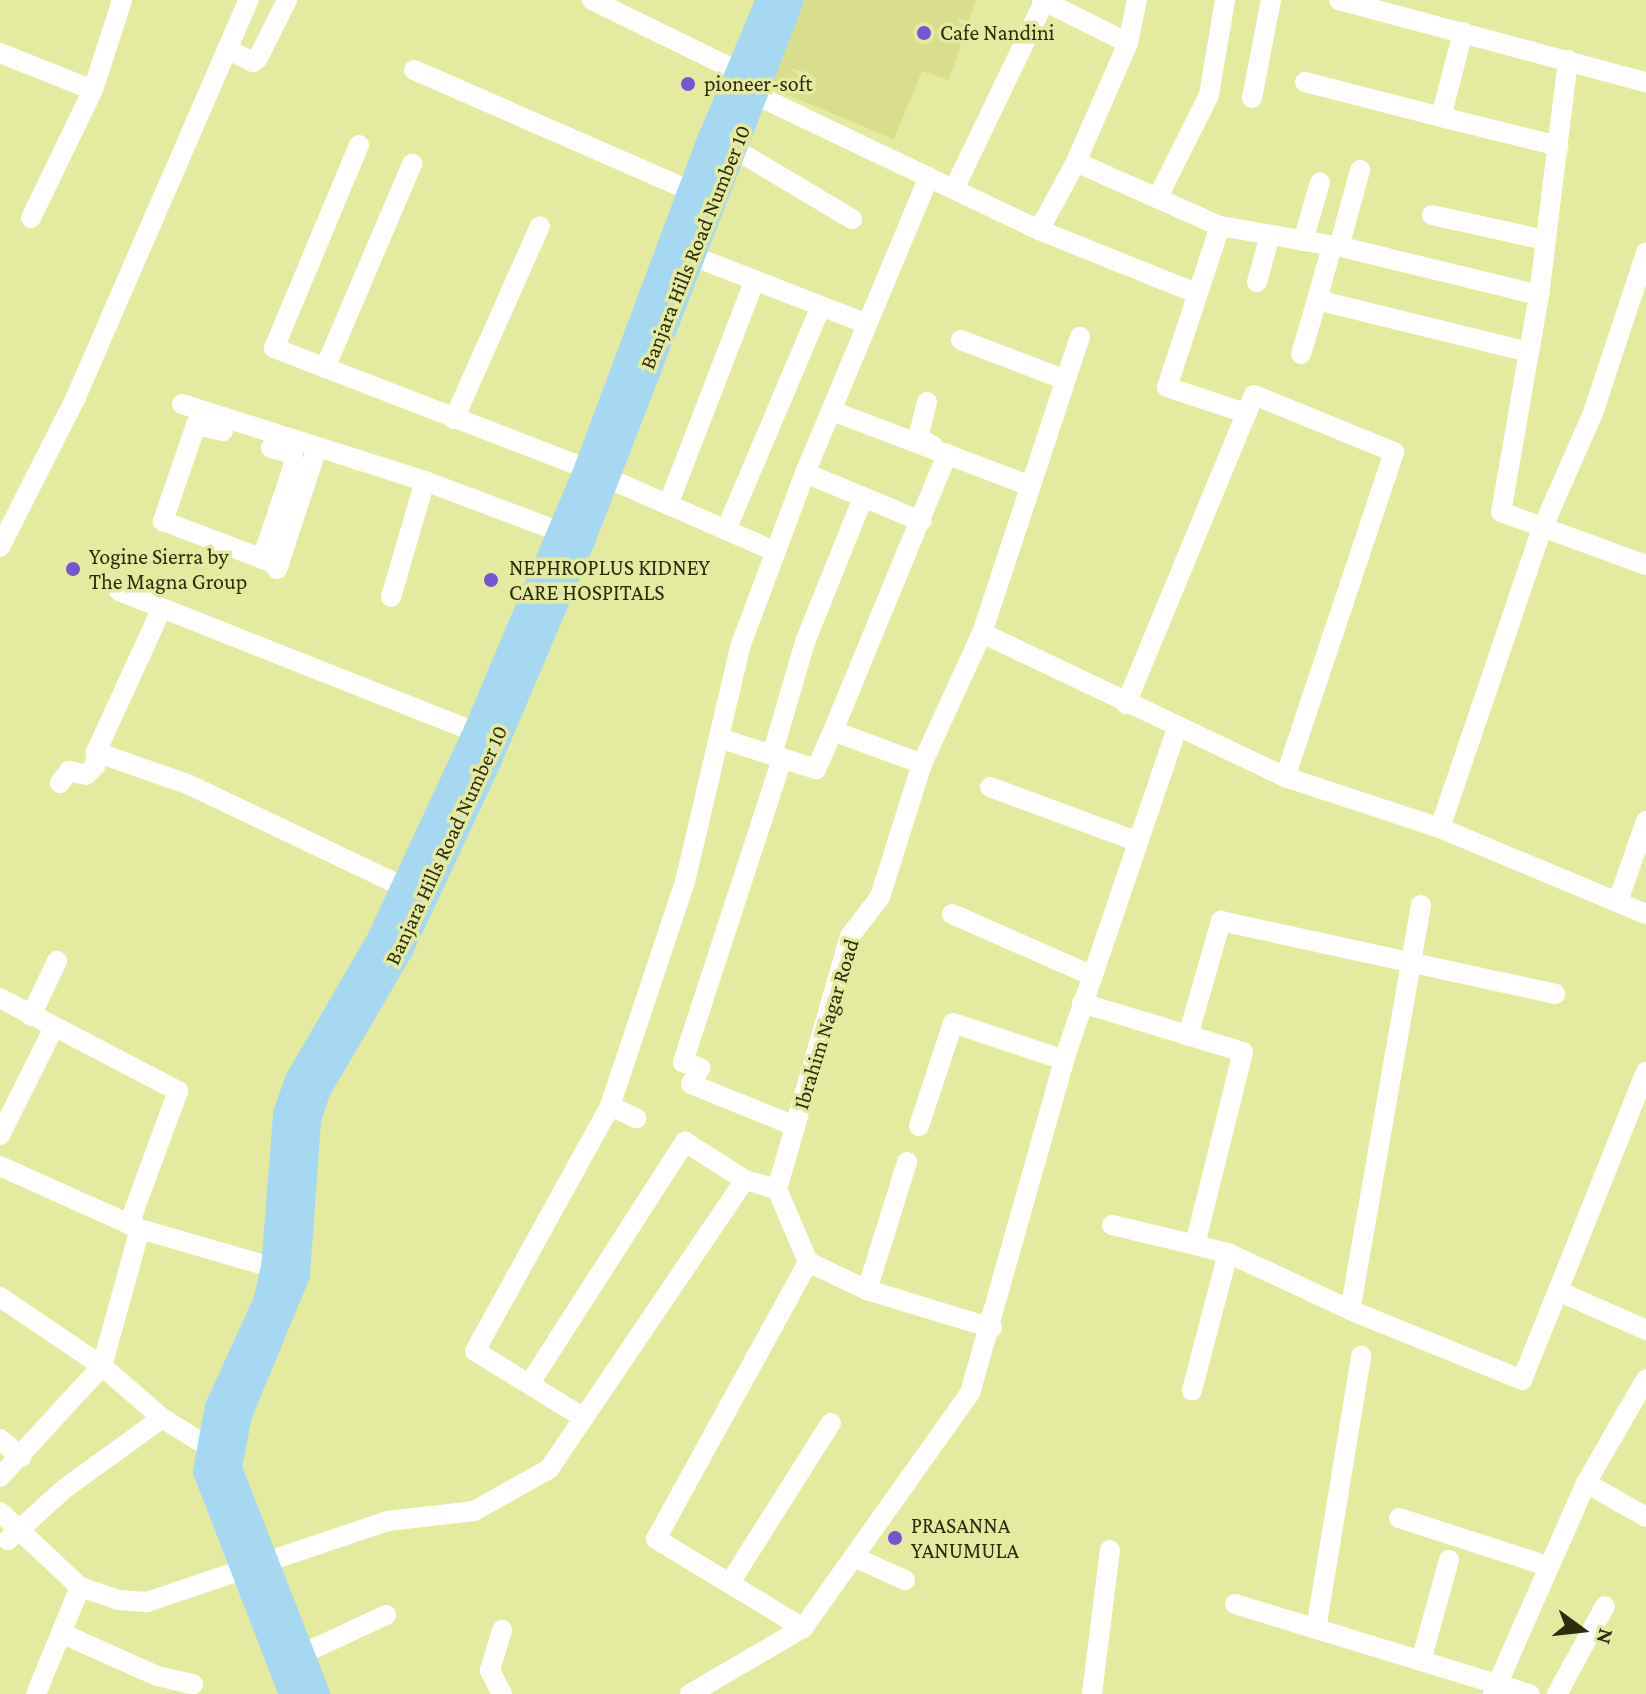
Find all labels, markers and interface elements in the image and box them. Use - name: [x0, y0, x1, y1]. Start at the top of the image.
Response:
- place label: Cafe Nandini: [940, 20, 1054, 46]
- marker: Cafe Nandini: [915, 24, 933, 42]
- place label: pioneer-soft: [704, 71, 813, 97]
- marker: pioneer-soft: [679, 75, 697, 93]
- street label: Banjara Hills Road Number 10: [634, 121, 756, 373]
- place label: Yogine Sierra by The Magna Group: [89, 543, 247, 594]
- place label: NEPHROPLUS KIDNEY CARE HOSPITALS: [509, 554, 710, 606]
- marker: Yogine Sierra by The Magna Group: [64, 560, 82, 578]
- marker: NEPHROPLUS KIDNEY CARE HOSPITALS: [480, 569, 502, 591]
- street label: Banjara Hills Road Number 10: [379, 721, 513, 969]
- street label: Ibrahim Nagar Road: [788, 936, 864, 1112]
- place label: PRASANNA YANUMULA: [911, 1512, 1019, 1564]
- marker: PRASANNA YANUMULA: [886, 1529, 904, 1547]
- north arrow: [1542, 1590, 1622, 1670]
- text: N: [1592, 1626, 1620, 1647]

